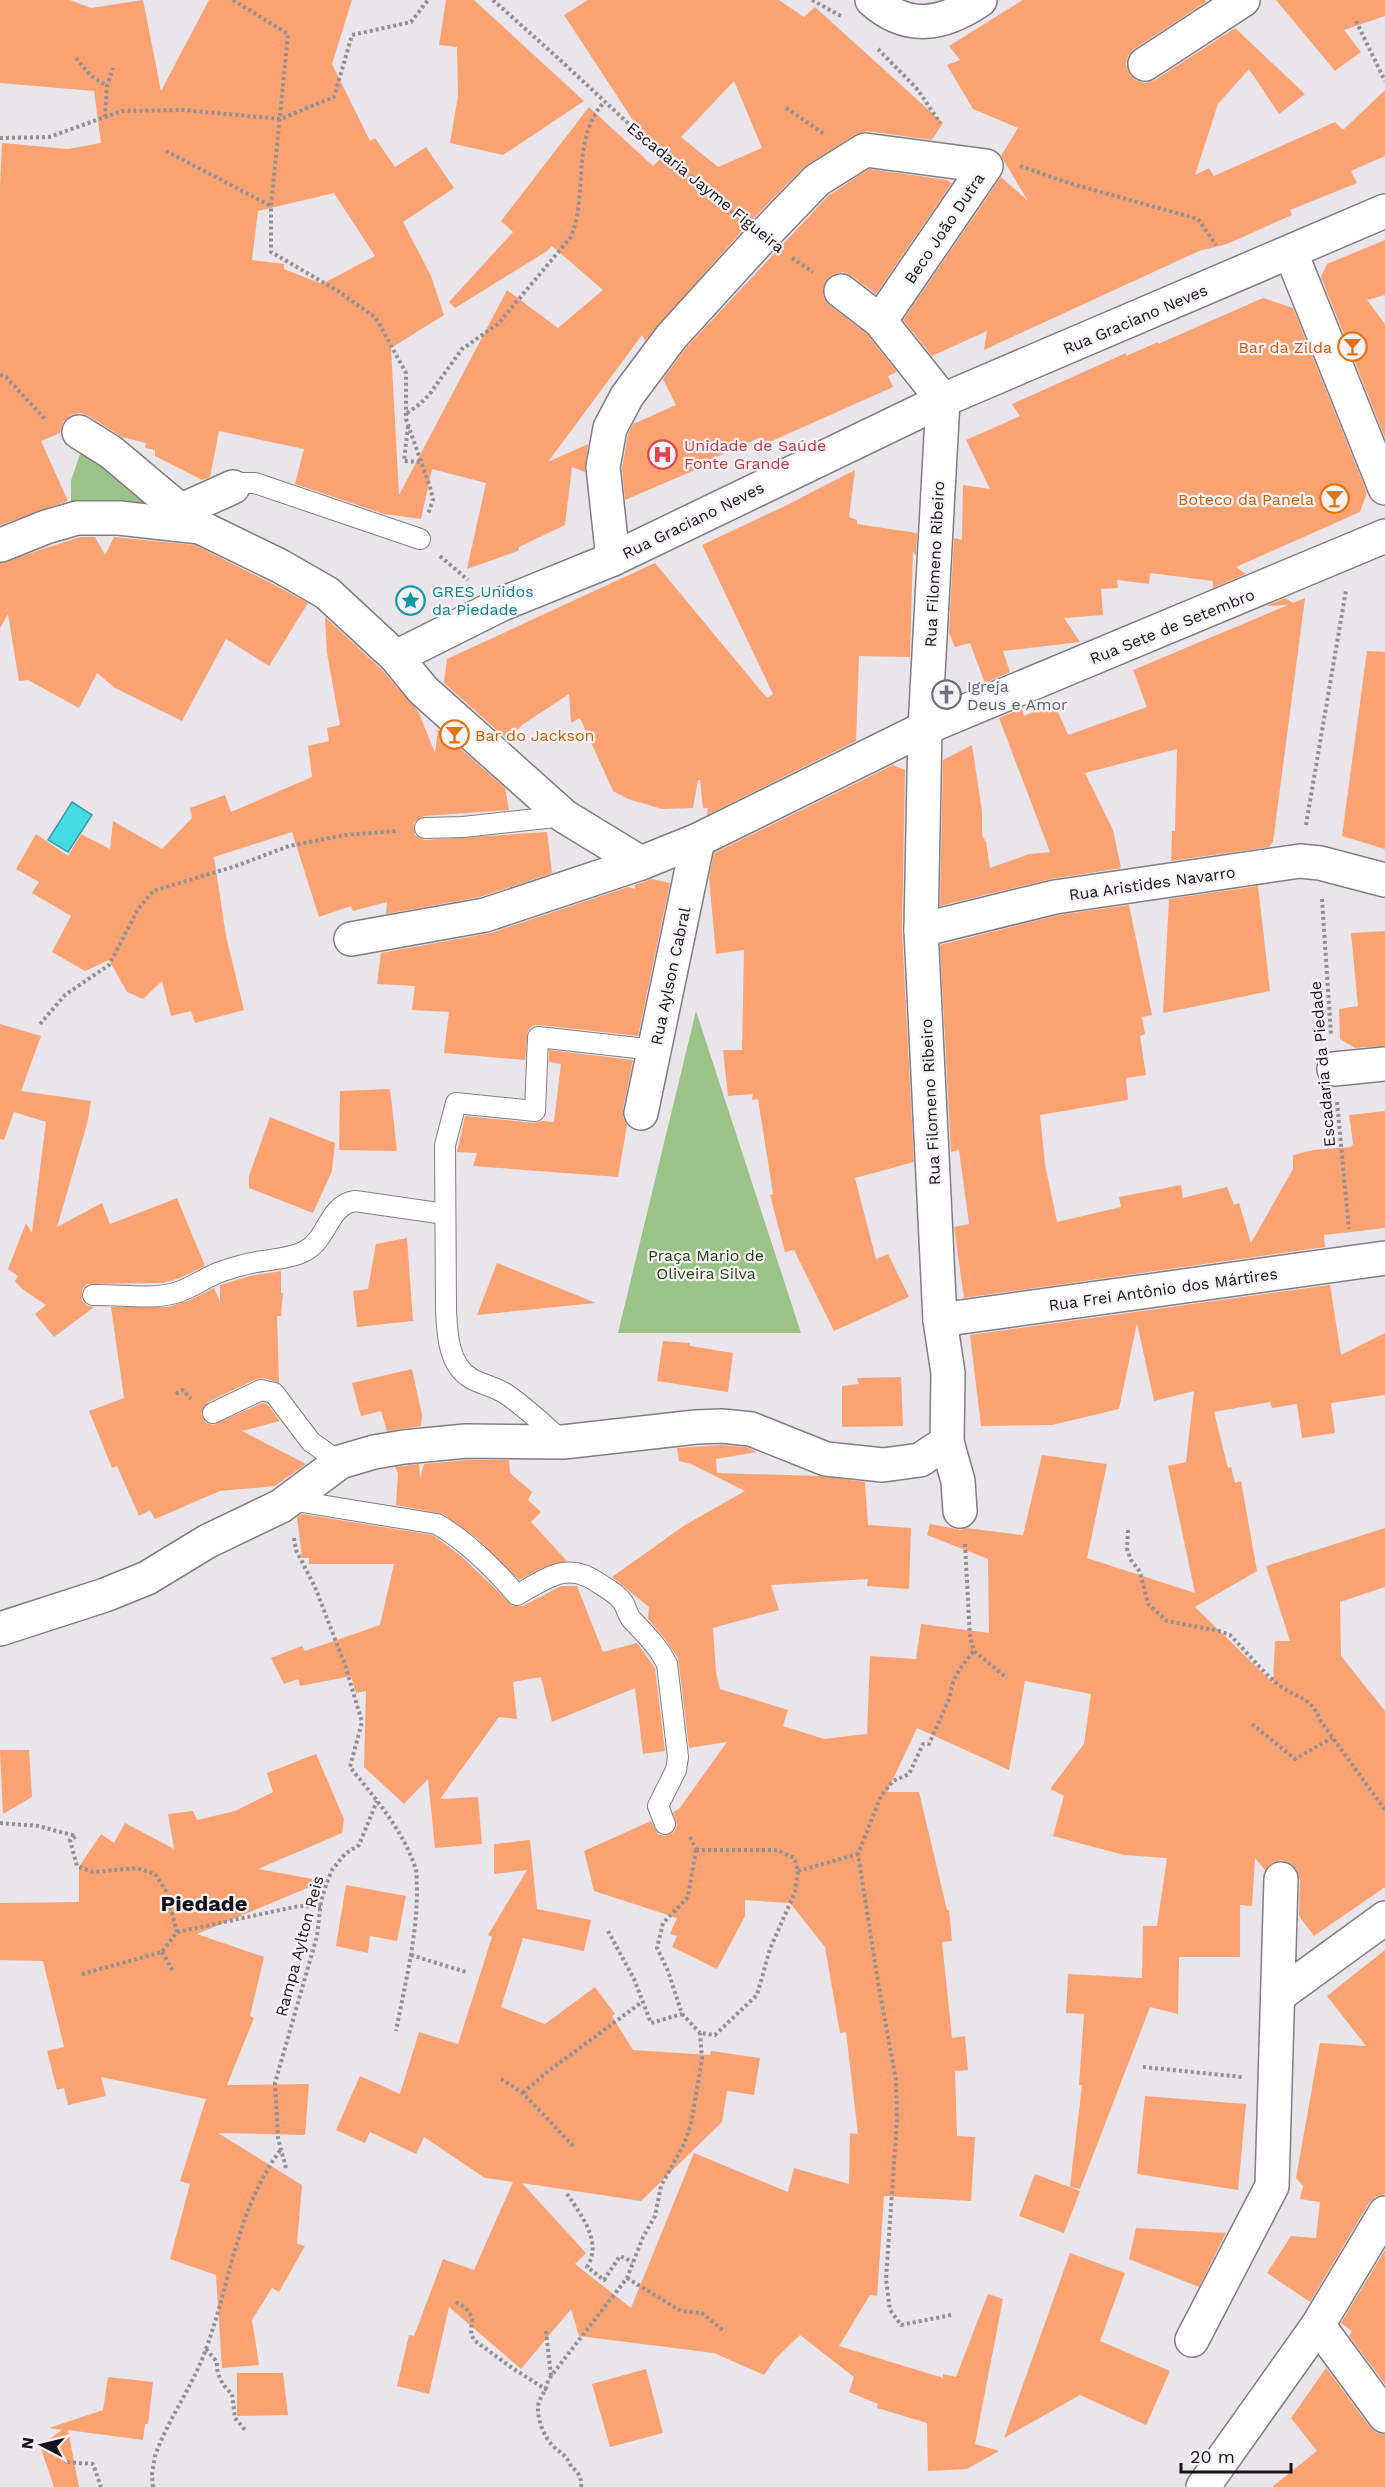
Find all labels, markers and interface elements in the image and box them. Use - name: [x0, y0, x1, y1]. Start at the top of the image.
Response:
- street label: Escadaria Jayme Figueira: [623, 118, 788, 257]
- street label: Beco João Dutra: [900, 169, 988, 287]
- street label: Rua Graciano Neves: [1060, 280, 1210, 359]
- bar icon: Bar da Zilda: [1337, 331, 1369, 363]
- place label: Bar da Zilda: [1238, 338, 1332, 357]
- place label: Unidade de Saúde Fonte Grande: [684, 436, 826, 473]
- hospital icon: Unidade de Saúde Fonte Grande: [647, 438, 679, 470]
- street label: Rua Graciano Neves: [619, 478, 767, 563]
- street label: Rua Filomeno Ribeiro: [921, 480, 948, 648]
- bar icon: Boteco da Panela: [1319, 483, 1351, 515]
- place label: Boteco da Panela: [1178, 490, 1314, 509]
- place label: GRES Unidos da Piedade: [432, 582, 534, 619]
- place icon: GRES Unidos da Piedade: [395, 584, 427, 616]
- street label: Rua Sete de Setembro: [1087, 585, 1257, 668]
- place label: Igreja Deus e Amor: [967, 677, 1068, 714]
- church icon: Igreja Deus e Amor: [930, 679, 962, 711]
- bar icon: Bar do Jackson: [438, 719, 470, 751]
- place label: Bar do Jackson: [475, 726, 594, 745]
- street label: Rua Aristides Navarro: [1068, 862, 1236, 905]
- street label: Rua Aylson Cabral: [647, 905, 694, 1047]
- street label: Escadaria da Piedade: [1306, 980, 1339, 1148]
- street label: Rua Filomeno Ribeiro: [917, 1018, 944, 1186]
- park label: Praça Mario de Oliveira Silva: [648, 1246, 764, 1283]
- street label: Rua Frei Antônio dos Mártires: [1047, 1264, 1279, 1315]
- street label: Rampa Aylton Reis: [272, 1874, 327, 2019]
- district label: Piedade: [161, 1891, 247, 1916]
- north arrow: [12, 2415, 72, 2475]
- text: N: [17, 2436, 38, 2450]
- scale bar: [1181, 2436, 1290, 2474]
- text: 20 m: [1190, 2446, 1235, 2467]

